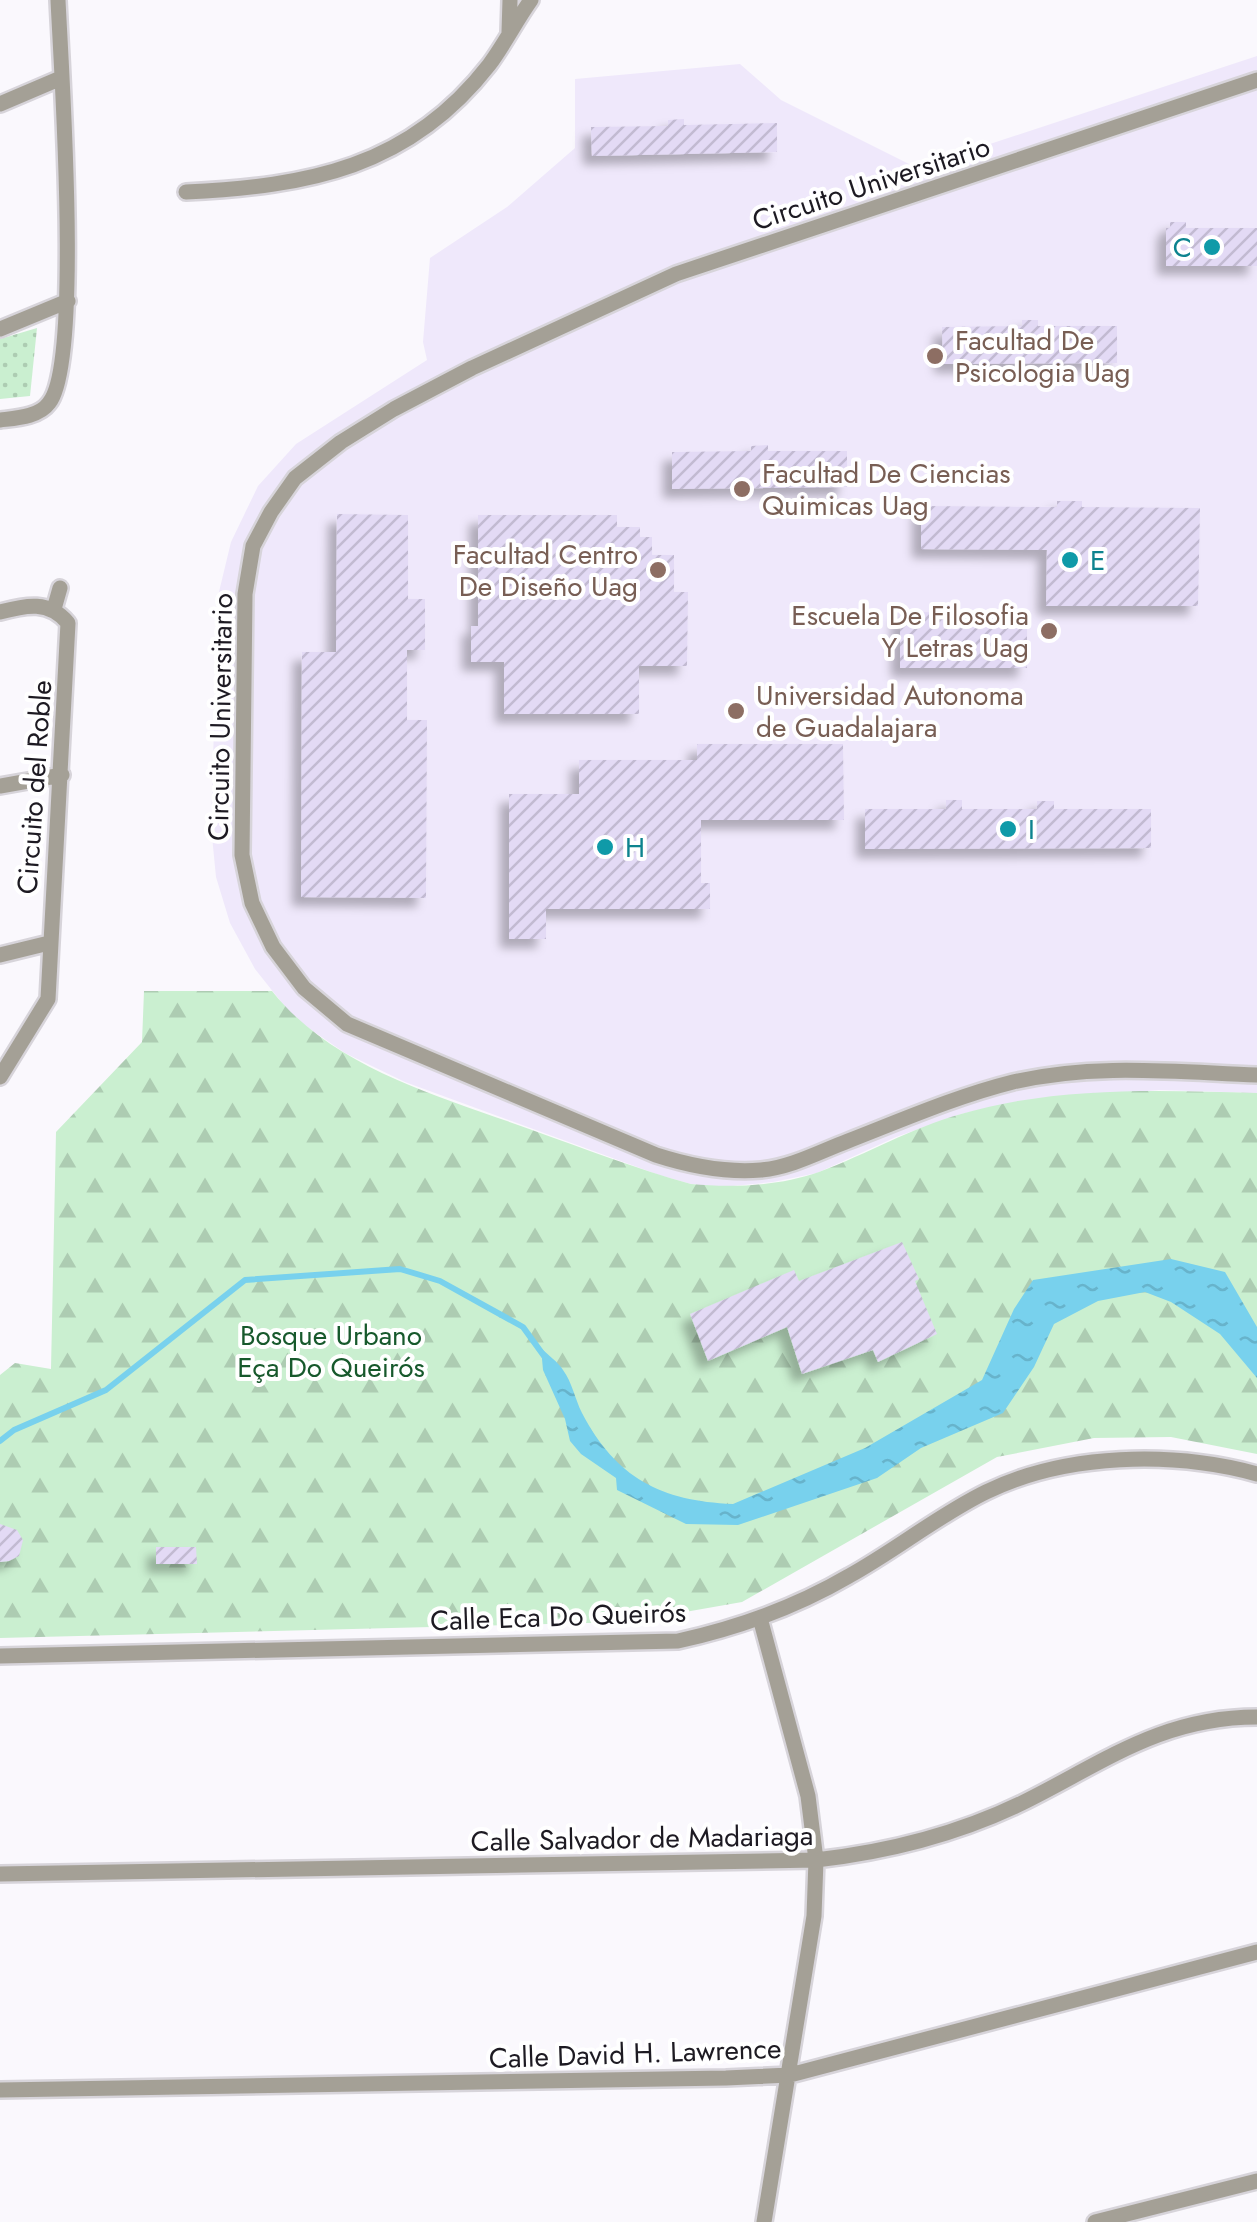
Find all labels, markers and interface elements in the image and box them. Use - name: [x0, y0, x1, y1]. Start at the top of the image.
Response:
- street label: Circuito Universitario: [747, 126, 995, 241]
- place label: C: [1173, 227, 1192, 268]
- marker: C: [1201, 236, 1223, 258]
- place label: Facultad De Psicologia Uag: [955, 320, 1131, 393]
- marker: Facultad De Psicologia Uag: [924, 345, 946, 367]
- place label: Facultad De Ciencias Quimicas Uag: [762, 453, 1011, 526]
- marker: Facultad De Ciencias Quimicas Uag: [731, 478, 753, 500]
- place label: Facultad Centro De Diseño Uag: [453, 534, 638, 607]
- place label: E: [1090, 540, 1105, 581]
- marker: E: [1059, 549, 1081, 571]
- marker: Facultad Centro De Diseño Uag: [647, 559, 669, 581]
- street label: Circuito Universitario: [198, 593, 243, 841]
- place label: Escuela De Filosofia Y Letras Uag: [791, 595, 1029, 668]
- marker: Escuela De Filosofia Y Letras Uag: [1038, 620, 1060, 642]
- place label: Universidad Autonoma de Guadalajara: [756, 675, 1024, 748]
- street label: Circuito del Roble: [7, 679, 62, 895]
- marker: Universidad Autonoma de Guadalajara: [725, 700, 747, 722]
- place label: I: [1028, 809, 1035, 850]
- marker: I: [997, 818, 1019, 840]
- place label: H: [625, 827, 645, 868]
- marker: H: [594, 836, 616, 858]
- park label: Bosque Urbano Eça Do Queirós: [237, 1315, 425, 1388]
- street label: Calle Eca Do Queirós: [429, 1592, 687, 1641]
- street label: Calle Salvador de Madariaga: [470, 1815, 814, 1862]
- street label: Calle David H. Lawrence: [488, 2028, 782, 2079]

